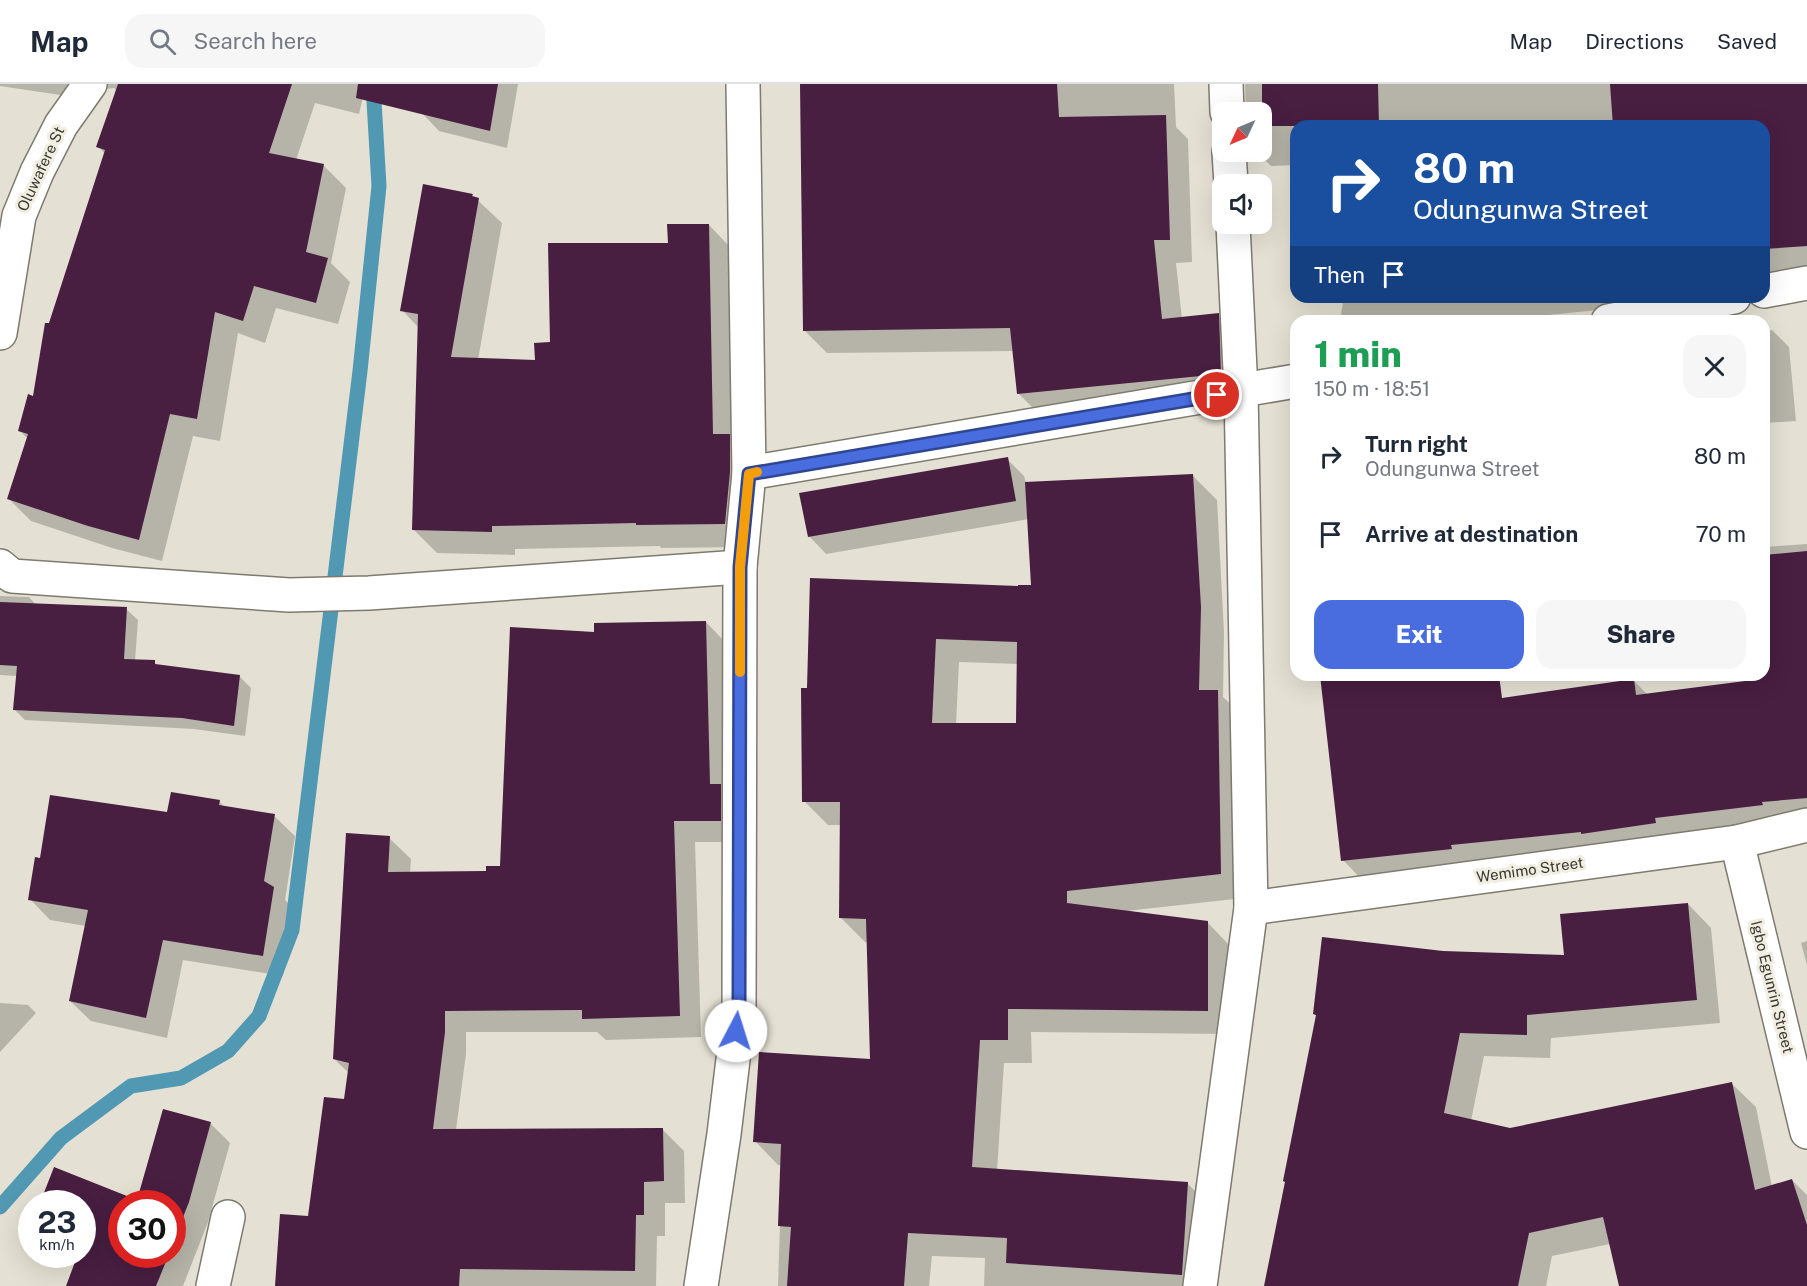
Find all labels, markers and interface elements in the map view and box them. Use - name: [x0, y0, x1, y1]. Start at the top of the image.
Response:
- search box: [125, 14, 545, 68]
- text: Map: [30, 25, 89, 58]
- icon: search: [146, 25, 179, 58]
- text: Search here: [194, 28, 317, 54]
- text: Map: [1510, 29, 1552, 54]
- text: Directions: [1585, 29, 1684, 54]
- text: Saved: [1717, 29, 1777, 54]
- north arrow: [1212, 102, 1272, 162]
- map controls: [1212, 102, 1272, 234]
- street label: Oluwafere St: [14, 124, 68, 214]
- text: 80 m: [1413, 143, 1515, 192]
- icon: right: [1314, 144, 1392, 222]
- button: sound: [1212, 174, 1272, 234]
- text: Odungunwa Street: [1413, 193, 1649, 225]
- icon: arrive: [1377, 258, 1410, 291]
- text: Then: [1314, 262, 1365, 288]
- text: 1 min: [1314, 333, 1402, 375]
- button: close: [1683, 335, 1746, 398]
- pin: [1191, 369, 1242, 420]
- text: 150 m · 18:51: [1314, 377, 1430, 401]
- icon: arrive: [1200, 378, 1233, 411]
- text: Turn right: [1365, 431, 1468, 457]
- icon: right: [1314, 440, 1347, 473]
- text: 80 m: [1694, 443, 1746, 469]
- text: Odungunwa Street: [1365, 457, 1540, 481]
- icon: arrive: [1314, 518, 1347, 551]
- text: Arrive at destination: [1365, 521, 1578, 547]
- text: 70 m: [1695, 521, 1746, 547]
- button: Exit: [1314, 600, 1524, 669]
- button: Share: [1536, 600, 1746, 669]
- street label: Wemimo Street: [1475, 854, 1585, 885]
- street label: Igbo Egunrin Street: [1748, 919, 1797, 1055]
- position arrow: [704, 999, 768, 1063]
- speed limit sign: 30: [108, 1190, 186, 1268]
- text: 23: [37, 1204, 77, 1240]
- text: km/h: [39, 1236, 75, 1253]

